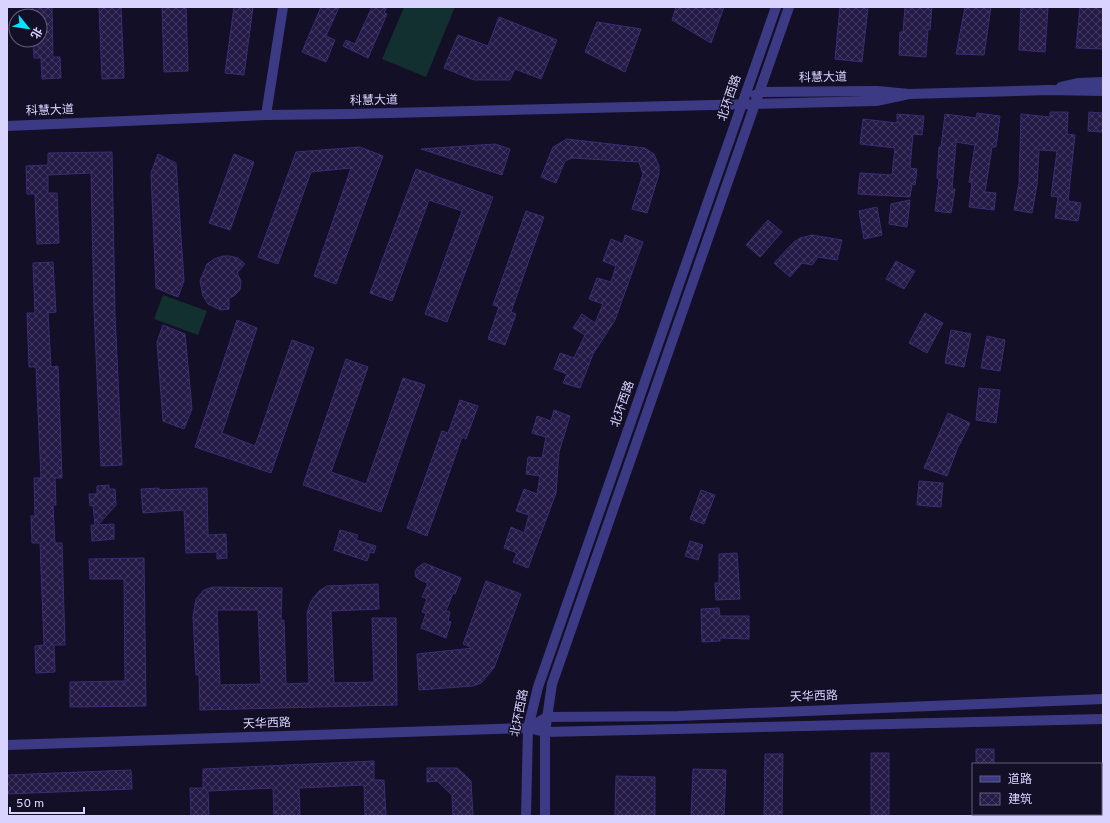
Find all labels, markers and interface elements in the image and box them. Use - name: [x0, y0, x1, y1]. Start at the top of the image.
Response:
- north arrow: [8, 8, 48, 48]
- text: 北: [27, 24, 45, 41]
- street label: 科慧大道: [799, 70, 847, 86]
- street label: 北环西路: [715, 73, 745, 123]
- street label: 科慧大道: [350, 93, 398, 109]
- street label: 科慧大道: [26, 102, 74, 120]
- street label: 北环西路: [608, 379, 638, 429]
- street label: 北环西路: [508, 688, 532, 738]
- street label: 天华西路: [790, 688, 838, 706]
- street label: 天华西路: [243, 715, 291, 733]
- legend: [972, 763, 1102, 815]
- text: 道路: [1008, 772, 1032, 788]
- scale bar: [10, 789, 84, 815]
- text: 建筑: [1008, 792, 1032, 808]
- text: 50 m: [16, 796, 44, 812]

